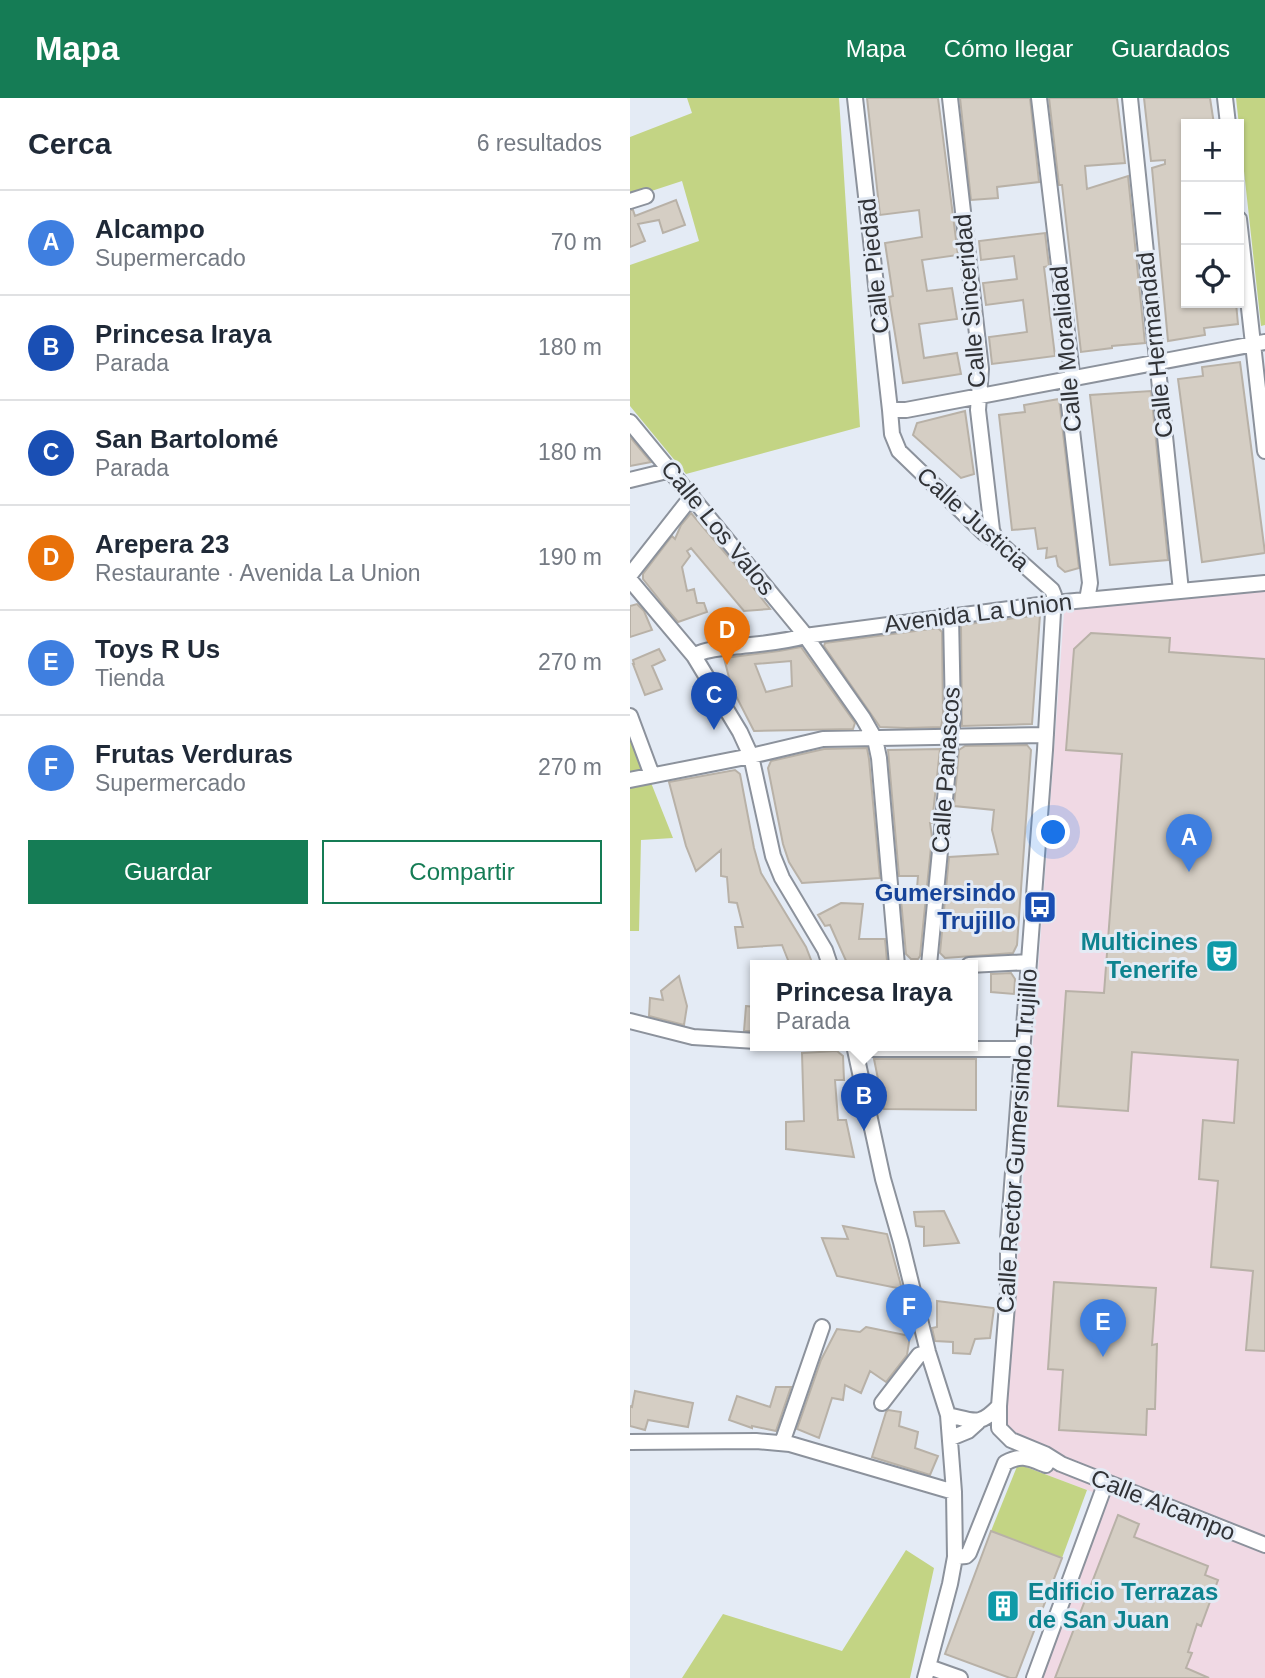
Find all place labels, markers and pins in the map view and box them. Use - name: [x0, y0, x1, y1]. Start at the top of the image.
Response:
- pin: D: [704, 607, 750, 665]
- pin: C: [691, 672, 737, 730]
- pin: A: [1166, 814, 1212, 872]
- place label: Gumersindo Trujillo: [875, 879, 1016, 934]
- bus stop icon: Gumersindo Trujillo: [1021, 888, 1059, 926]
- place label: Multicines Tenerife: [1081, 928, 1198, 983]
- theatre icon: Multicines Tenerife: [1203, 937, 1241, 975]
- pin: B: [841, 1073, 887, 1131]
- pin: F: [886, 1284, 932, 1342]
- pin: E: [1080, 1299, 1126, 1357]
- place label: Edificio Terrazas de San Juan: [1028, 1578, 1218, 1633]
- building icon: Edificio Terrazas de San Juan: [984, 1587, 1022, 1625]

